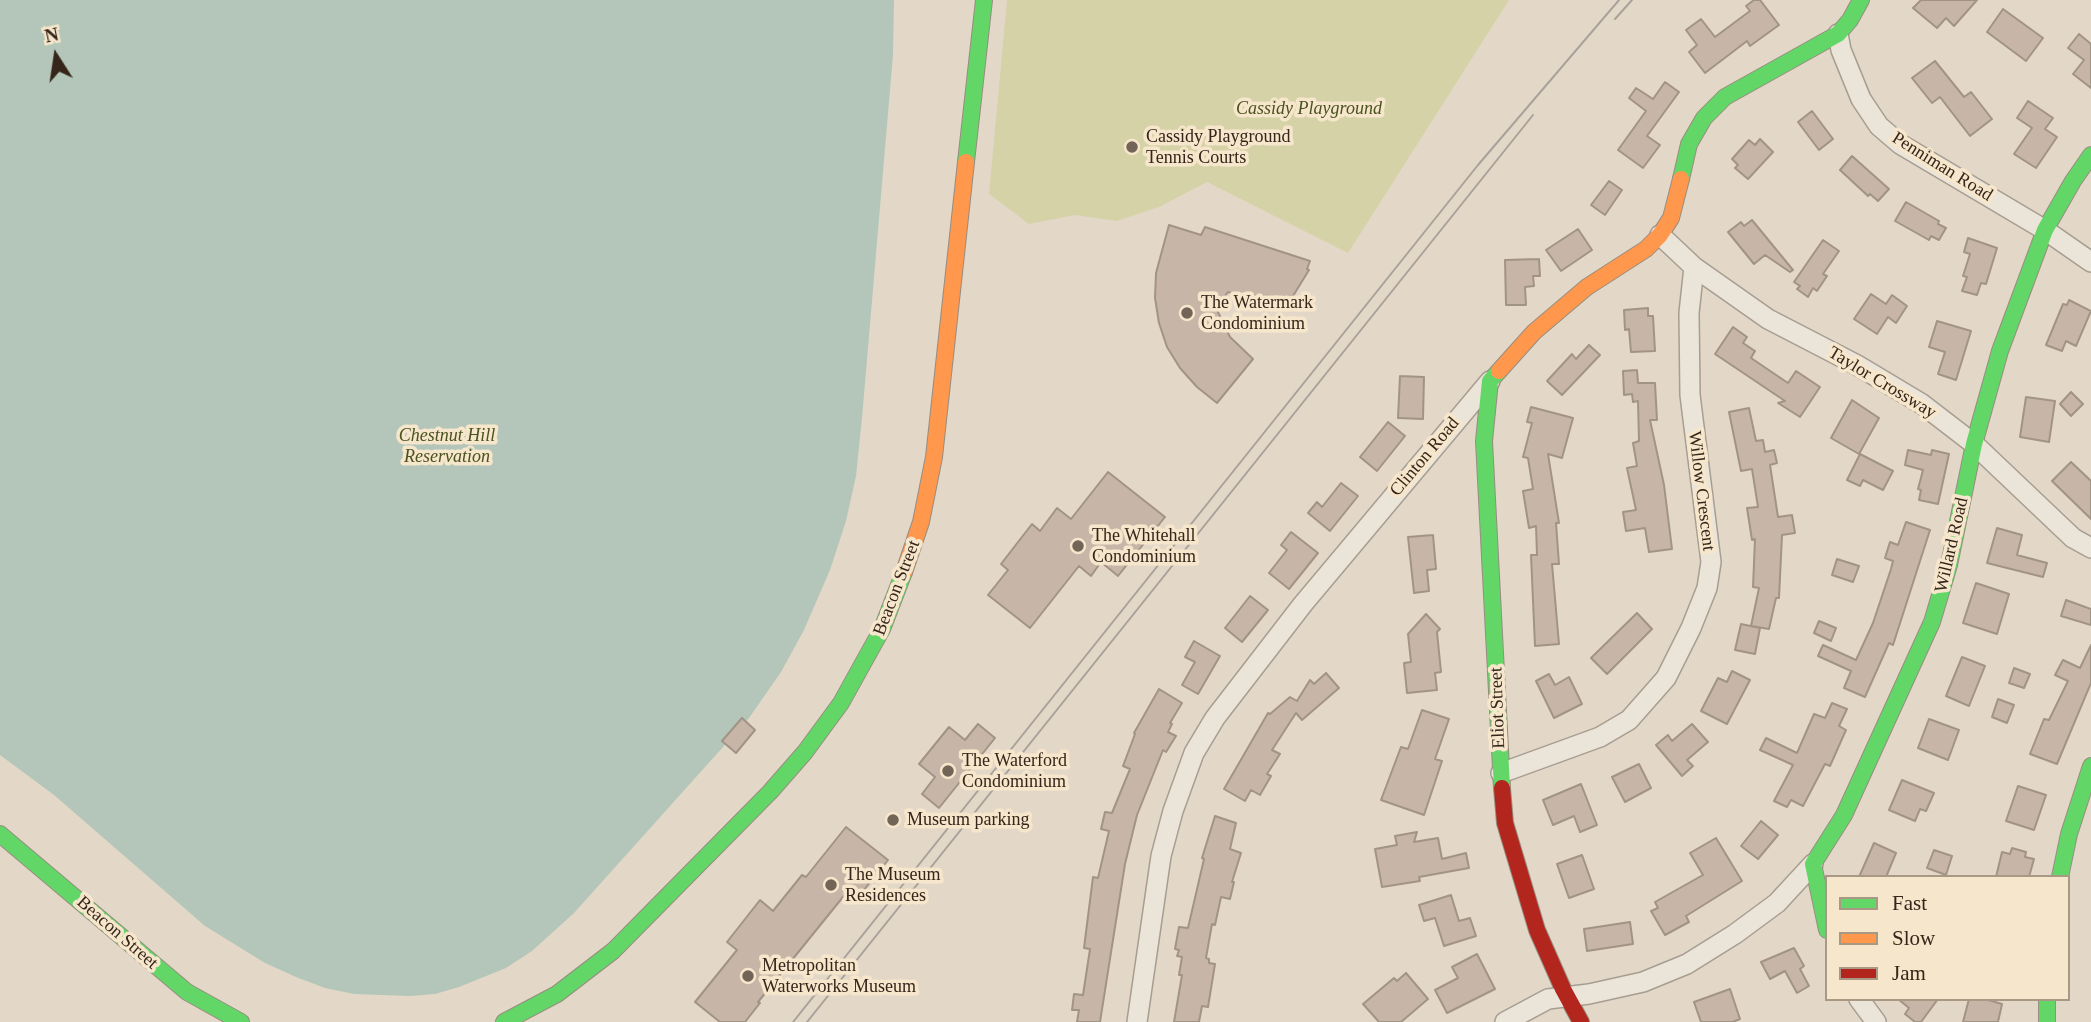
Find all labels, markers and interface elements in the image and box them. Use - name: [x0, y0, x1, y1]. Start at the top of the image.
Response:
- north arrow: [21, 21, 91, 91]
- text: N: [43, 23, 60, 47]
- park label: Cassidy Playground: [1236, 98, 1382, 120]
- place label: Cassidy Playground Tennis Courts: [1146, 126, 1291, 168]
- street label: Penniman Road: [1888, 128, 1996, 206]
- marker: Cassidy Playground Tennis Courts: [1124, 139, 1140, 155]
- place label: The Watermark Condominium: [1201, 292, 1313, 334]
- marker: The Watermark Condominium: [1179, 305, 1195, 321]
- street label: Taylor Crossway: [1824, 342, 1940, 424]
- street label: Clinton Road: [1386, 413, 1464, 501]
- park label: Chestnut Hill Reservation: [399, 425, 495, 467]
- street label: Willow Crescent: [1683, 430, 1719, 552]
- street label: Willard Road: [1931, 495, 1973, 595]
- place label: The Whitehall Condominium: [1092, 525, 1196, 568]
- street label: Beacon Street: [869, 537, 925, 639]
- marker: The Whitehall Condominium: [1070, 538, 1086, 554]
- street label: Eliot Street: [1486, 667, 1510, 749]
- place label: The Waterford Condominium: [962, 750, 1067, 792]
- marker: The Waterford Condominium: [940, 763, 956, 779]
- place label: Museum parking: [907, 809, 1029, 831]
- marker: Museum parking: [885, 812, 901, 828]
- place label: The Museum Residences: [845, 864, 940, 906]
- legend: [1825, 875, 2070, 1001]
- marker: The Museum Residences: [823, 877, 839, 893]
- text: Fast: [1892, 891, 1927, 915]
- street label: Beacon Street: [72, 892, 162, 974]
- text: Slow: [1892, 926, 1935, 950]
- place label: Metropolitan Waterworks Museum: [762, 955, 916, 998]
- text: Jam: [1892, 961, 1926, 985]
- marker: Metropolitan Waterworks Museum: [740, 968, 756, 984]

